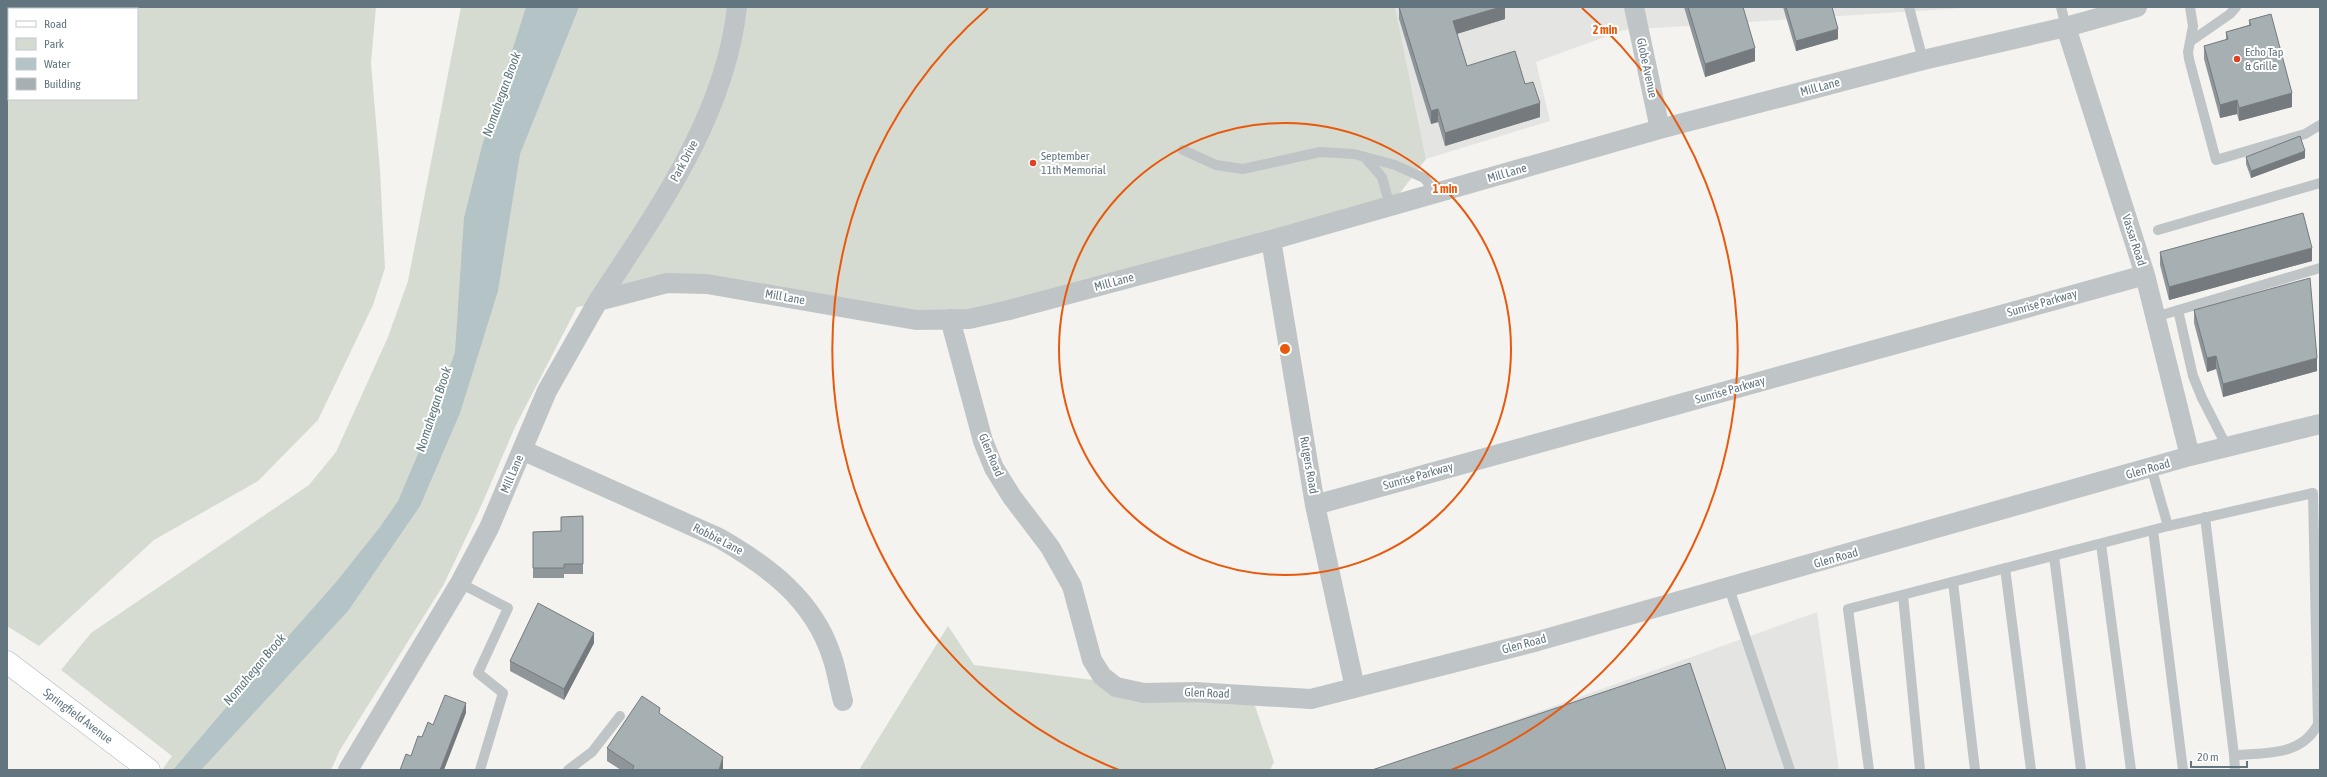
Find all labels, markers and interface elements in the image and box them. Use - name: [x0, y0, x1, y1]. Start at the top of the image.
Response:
- legend: [8, 8, 138, 100]
- text: Road: [44, 17, 67, 31]
- text: 2 min: [1593, 23, 1617, 37]
- text: Park: [44, 37, 65, 51]
- street label: Globe Avenue: [1634, 37, 1660, 99]
- place label: Echo Tap & Grille: [2245, 45, 2284, 73]
- water label: Nomahegan Brook: [479, 50, 524, 138]
- marker: Echo Tap & Grille: [2232, 54, 2242, 64]
- text: Water: [44, 57, 71, 71]
- street label: Mill Lane: [1799, 75, 1841, 99]
- text: Building: [44, 77, 82, 91]
- street label: Park Drive: [667, 138, 701, 184]
- place label: September 11th Memorial: [1041, 149, 1107, 177]
- marker: September 11th Memorial: [1028, 158, 1038, 168]
- street label: Mill Lane: [1486, 161, 1528, 185]
- text: 1 min: [1433, 182, 1457, 196]
- street label: Vassar Road: [2119, 213, 2149, 267]
- street label: Mill Lane: [1093, 270, 1135, 294]
- street label: Sunrise Parkway: [2006, 286, 2079, 320]
- street label: Mill Lane: [764, 287, 806, 307]
- centre of rings: [1278, 342, 1292, 356]
- water label: Nomahegan Brook: [413, 364, 454, 454]
- street label: Sunrise Parkway: [1694, 373, 1767, 407]
- street label: Glen Road: [976, 431, 1006, 479]
- street label: Rutgers Road: [1297, 435, 1321, 495]
- street label: Mill Lane: [498, 453, 526, 495]
- street label: Glen Road: [2124, 456, 2172, 482]
- street label: Sunrise Parkway: [1382, 459, 1455, 493]
- street label: Robbie Lane: [691, 520, 745, 558]
- street label: Glen Road: [1812, 545, 1860, 571]
- water label: Nomahegan Brook: [220, 630, 289, 708]
- street label: Glen Road: [1500, 631, 1548, 657]
- street label: Springfield Avenue: [41, 685, 115, 747]
- street label: Glen Road: [1184, 685, 1230, 701]
- scale bar: [2191, 743, 2247, 769]
- text: 20 m: [2197, 750, 2219, 764]

